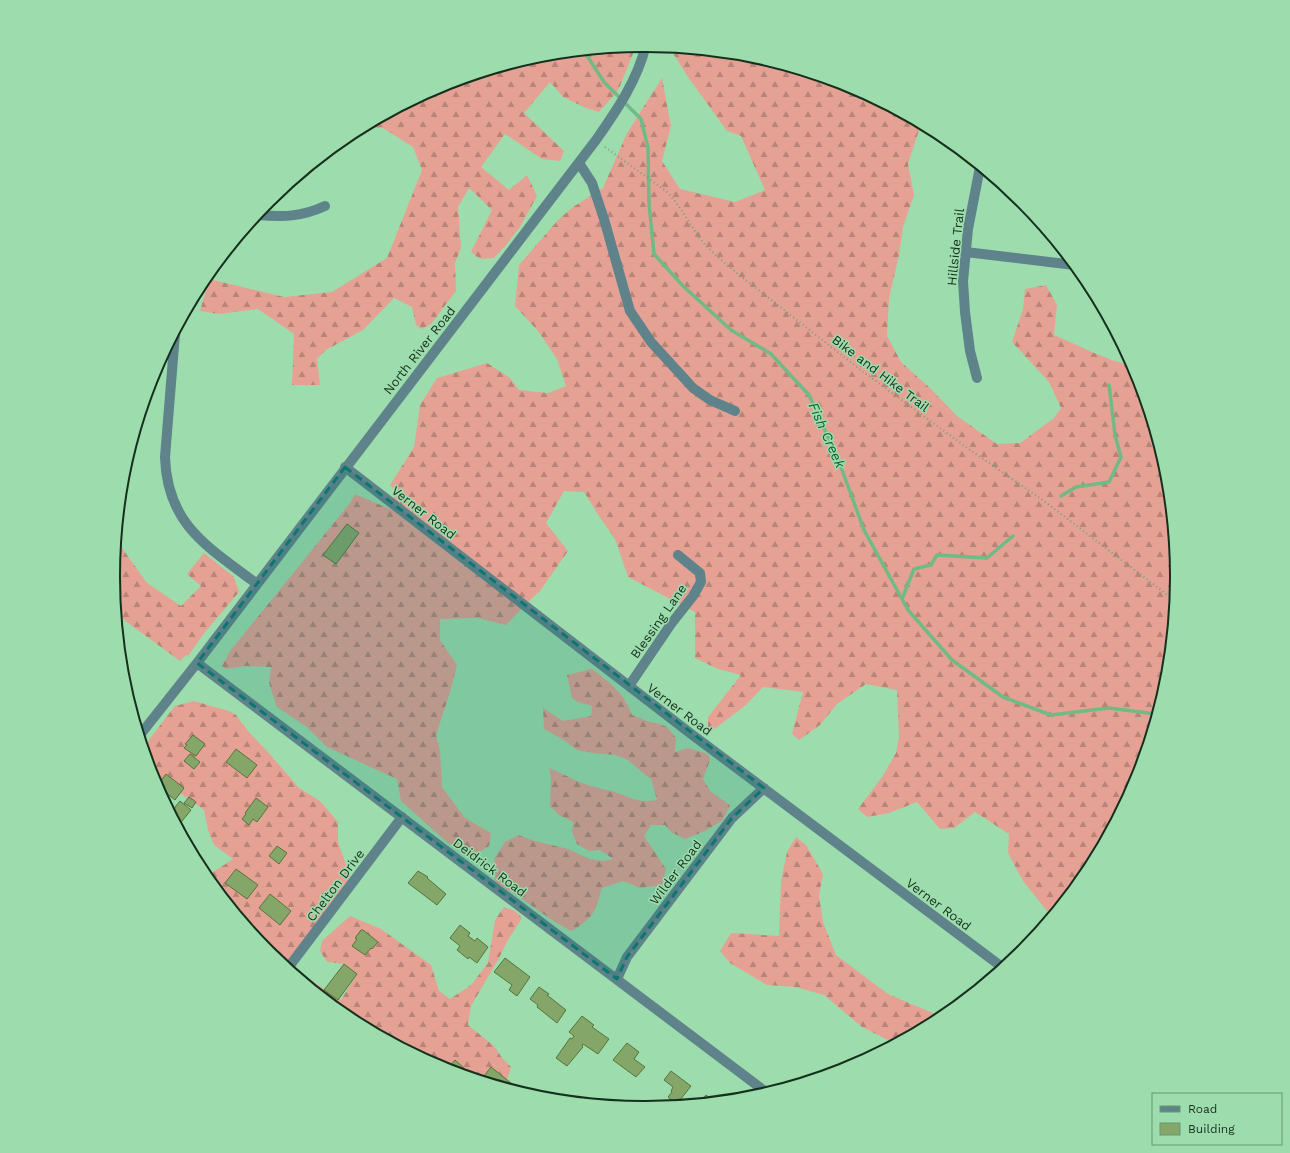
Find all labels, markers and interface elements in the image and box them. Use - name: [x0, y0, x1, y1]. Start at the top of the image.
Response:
- street label: Hillside Trail: [944, 208, 967, 287]
- street label: North River Road: [380, 303, 458, 397]
- street label: Bike and Hike Trail: [829, 332, 932, 415]
- water label: Fish Creek: [805, 400, 849, 471]
- street label: Verner Road: [389, 483, 459, 542]
- street label: Blessing Lane: [627, 581, 690, 661]
- street label: Verner Road: [644, 680, 715, 739]
- street label: Deidrick Road: [450, 835, 529, 900]
- street label: Wilder Road: [646, 837, 704, 907]
- street label: Chelton Drive: [303, 846, 367, 924]
- street label: Verner Road: [903, 875, 974, 934]
- legend: [1152, 1093, 1282, 1145]
- text: Road: [1188, 1102, 1217, 1116]
- text: Building: [1188, 1122, 1235, 1136]

